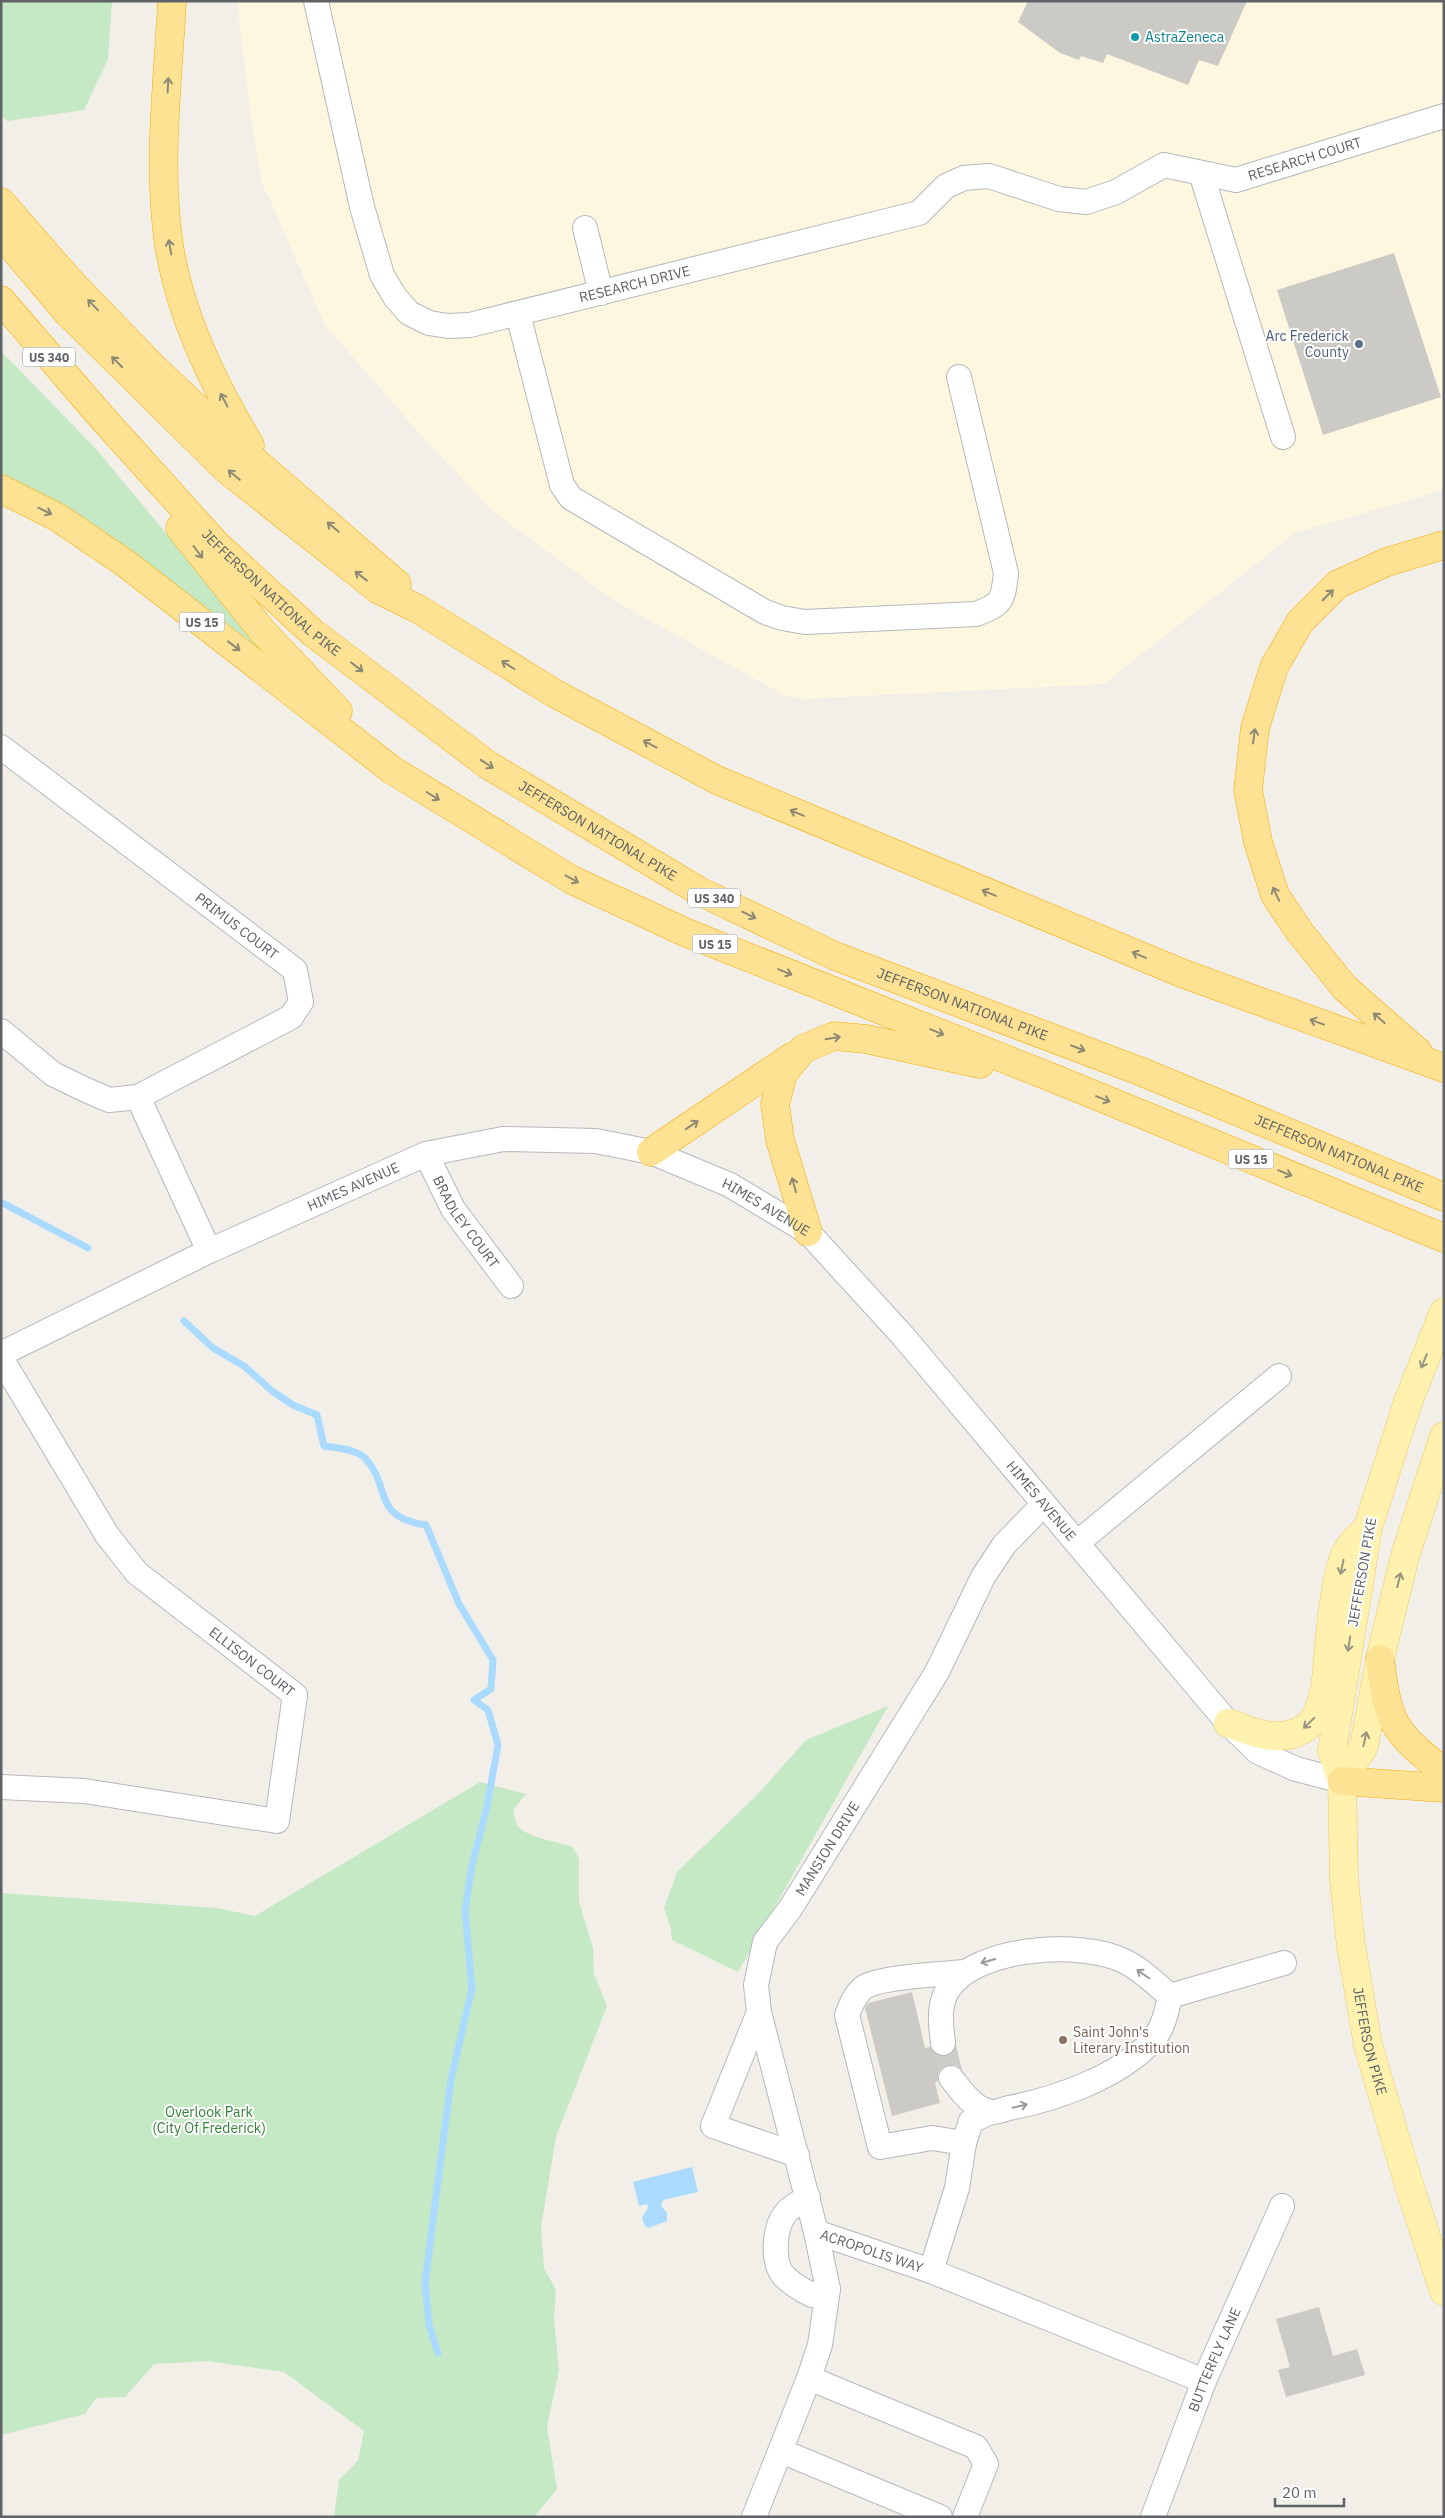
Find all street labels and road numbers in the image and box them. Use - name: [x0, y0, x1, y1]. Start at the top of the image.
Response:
- street label: RESEARCH COURT: [1246, 133, 1364, 185]
- street label: RESEARCH DRIVE: [577, 261, 692, 306]
- road number: US 340: [23, 348, 75, 367]
- street label: JEFFERSON NATIONAL PIKE: [198, 526, 345, 660]
- road number: US 15: [180, 612, 224, 632]
- street label: JEFFERSON NATIONAL PIKE: [515, 776, 680, 885]
- road number: US 340: [688, 888, 740, 908]
- street label: PRIMUS COURT: [192, 889, 282, 963]
- road number: US 15: [692, 934, 738, 954]
- street label: JEFFERSON NATIONAL PIKE: [875, 964, 1051, 1045]
- street label: JEFFERSON NATIONAL PIKE: [1252, 1111, 1426, 1197]
- road number: US 15: [1228, 1150, 1274, 1168]
- street label: HIMES AVENUE: [304, 1158, 402, 1215]
- street label: BRADLEY COURT: [429, 1173, 503, 1272]
- street label: HIMES AVENUE: [720, 1174, 813, 1240]
- street label: HIMES AVENUE: [1003, 1457, 1080, 1544]
- street label: JEFFERSON PIKE: [1344, 1516, 1380, 1628]
- street label: ELLISON COURT: [205, 1623, 299, 1701]
- street label: MANSION DRIVE: [791, 1798, 864, 1899]
- street label: JEFFERSON PIKE: [1349, 1986, 1391, 2097]
- street label: ACROPOLIS WAY: [818, 2225, 926, 2277]
- street label: BUTTERFLY LANE: [1184, 2305, 1245, 2414]

